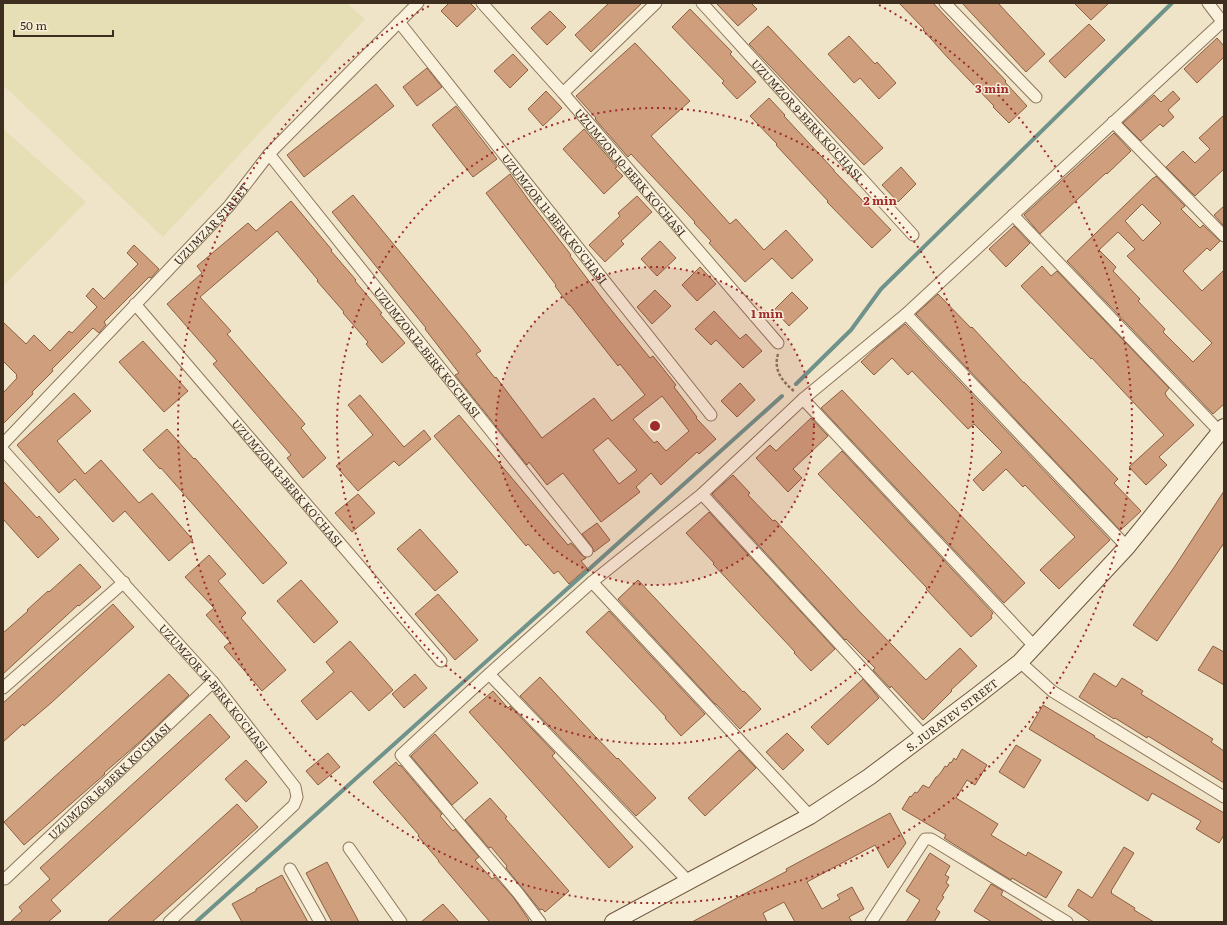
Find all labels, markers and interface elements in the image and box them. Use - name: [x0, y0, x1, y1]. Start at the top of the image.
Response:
- scale bar: [14, 12, 113, 38]
- text: 50 m: [20, 16, 47, 34]
- street label: UZUMZOR 9-BERK KO'CHASI: [748, 55, 867, 183]
- text: 3 min: [975, 79, 1010, 97]
- street label: UZUMZOR 10-BERK KO'CHASI: [571, 105, 690, 239]
- street label: UZUMZOR 11-BERK KO'CHASI: [499, 150, 612, 287]
- street label: UZUMZAR STREET: [169, 179, 252, 268]
- text: 2 min: [863, 191, 897, 209]
- street label: UZUMZOR 12-BERK KO'CHASI: [371, 284, 485, 421]
- text: 1 min: [751, 304, 784, 322]
- street label: UZUMZOR 13-BERK KO'CHASI: [229, 415, 347, 550]
- centre of rings: [648, 419, 662, 433]
- street label: UZUMZOR 14-BERK KO'CHASI: [156, 620, 273, 755]
- street label: S. JURAYEV STREET: [902, 674, 1001, 755]
- street label: UZUMZOR 16-BERK KO'CHASI: [44, 719, 174, 843]

